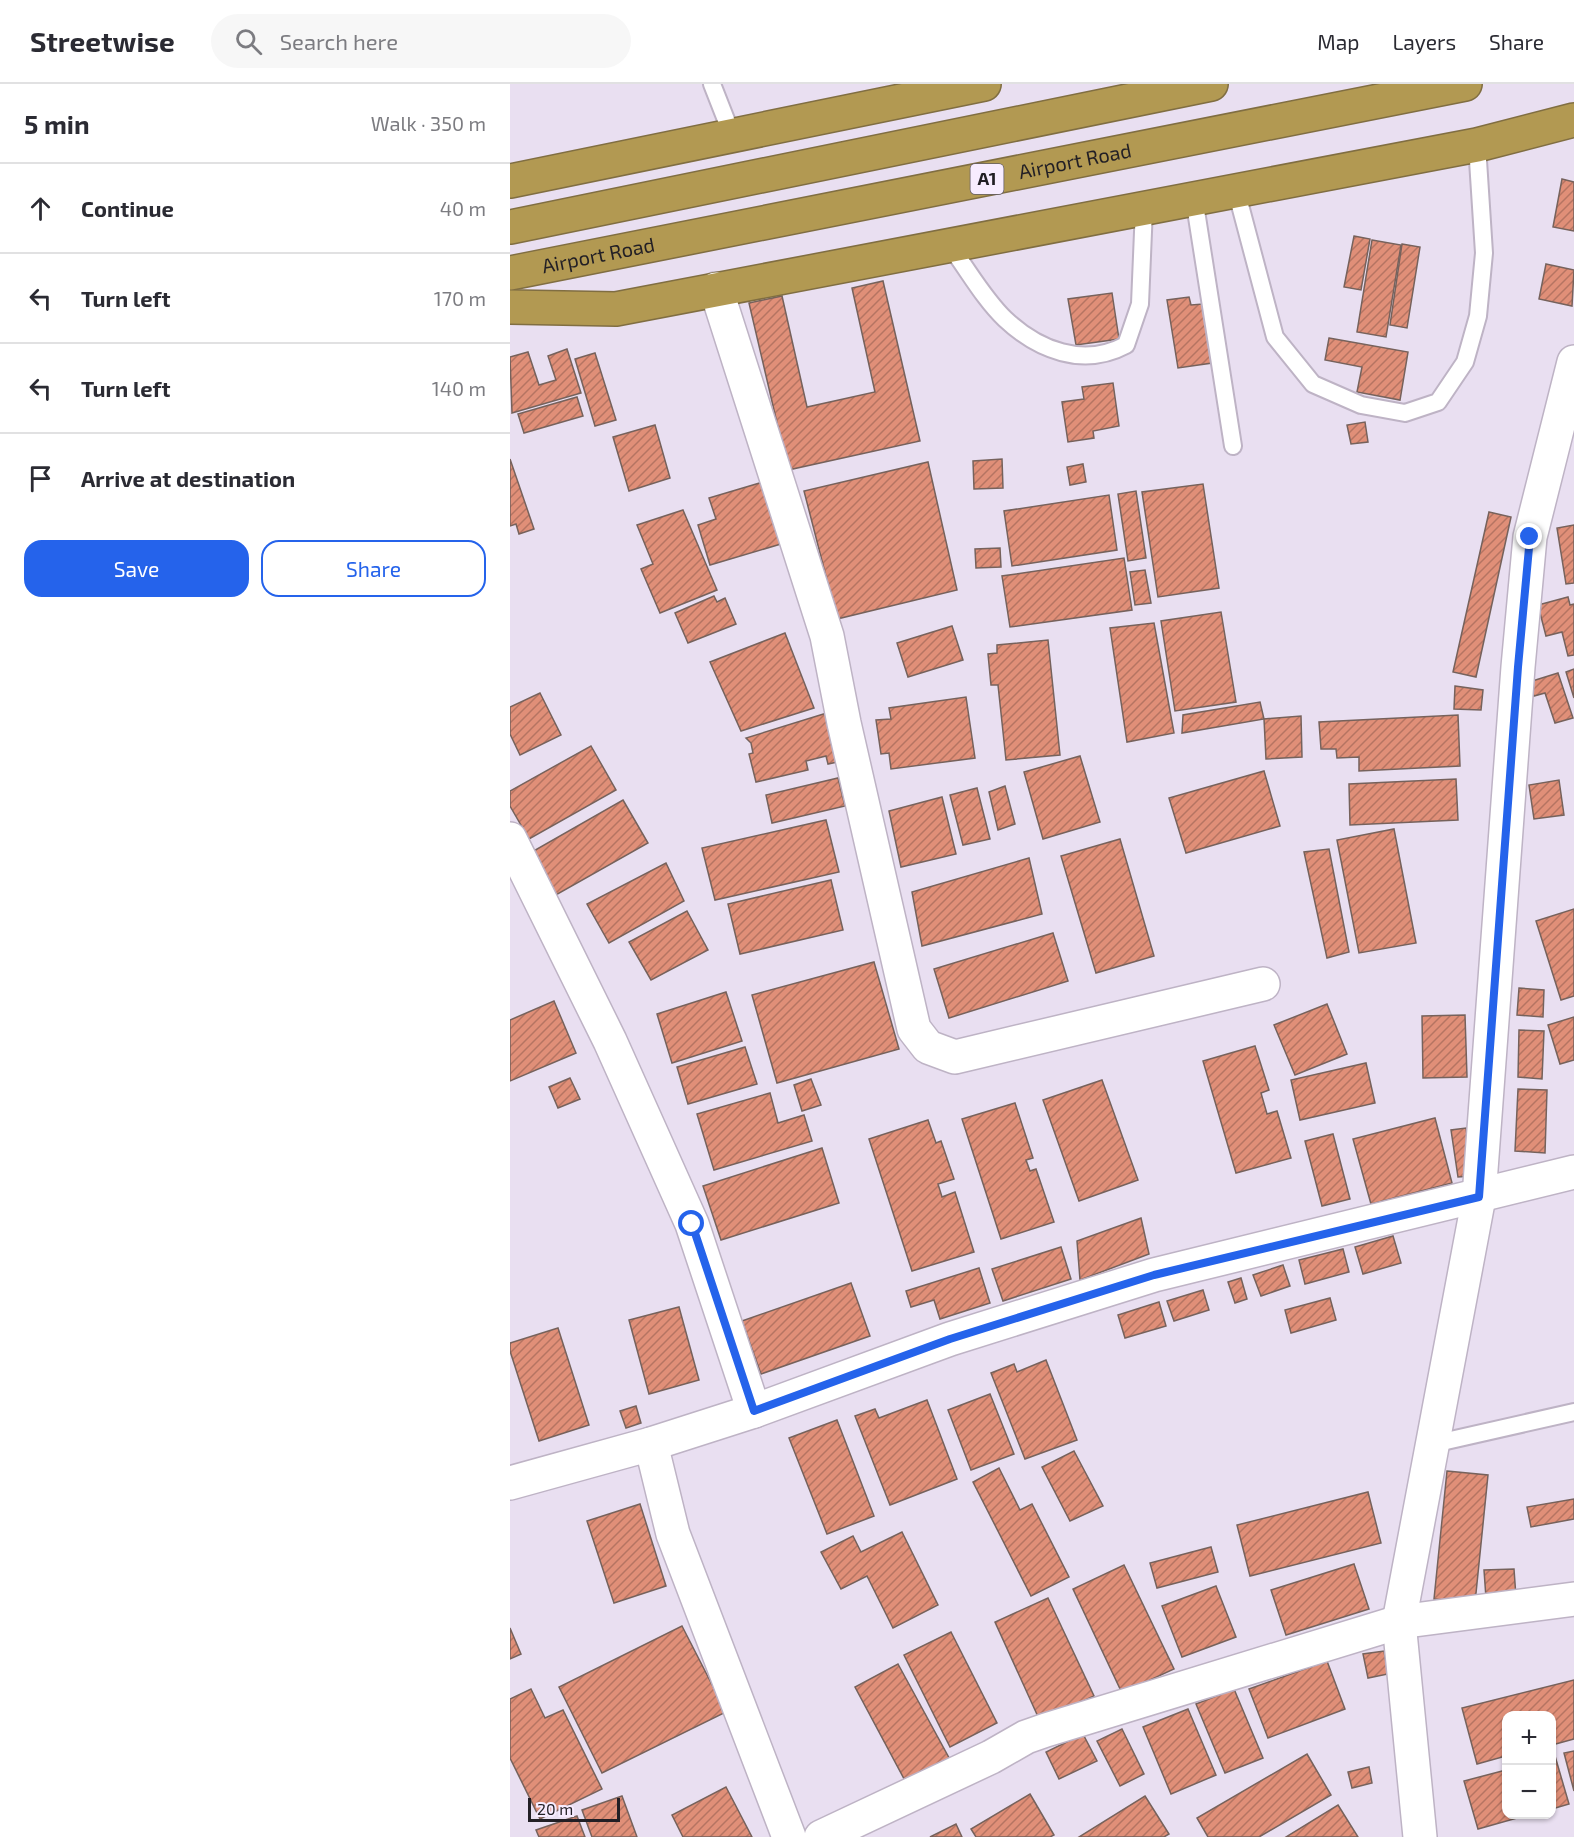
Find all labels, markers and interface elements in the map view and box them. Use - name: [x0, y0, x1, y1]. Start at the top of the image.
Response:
- search box: [211, 14, 631, 68]
- text: Streetwise: [30, 24, 175, 58]
- icon: search: [232, 25, 265, 58]
- text: Search here: [280, 28, 398, 54]
- text: Map: [1317, 29, 1359, 54]
- text: Layers: [1392, 29, 1456, 54]
- text: Share: [1489, 29, 1544, 54]
- text: 5 min: [24, 108, 90, 139]
- text: Walk · 350 m: [371, 111, 486, 135]
- street label: Airport Road: [1016, 137, 1133, 183]
- road number: A1: [970, 164, 1004, 194]
- icon: ahead: [24, 192, 57, 225]
- text: Continue: [81, 195, 174, 221]
- text: 40 m: [440, 196, 486, 220]
- street label: Airport Road: [540, 232, 657, 277]
- icon: left: [24, 282, 57, 315]
- text: Turn left: [81, 285, 170, 311]
- text: 170 m: [434, 286, 486, 310]
- icon: left: [24, 372, 57, 405]
- text: Turn left: [81, 375, 170, 401]
- text: 140 m: [432, 376, 486, 400]
- icon: arrive: [24, 462, 57, 495]
- text: Arrive at destination: [81, 465, 295, 491]
- route end: [1516, 523, 1542, 549]
- button: Save: [24, 540, 249, 597]
- button: Share: [261, 540, 486, 597]
- route start: [678, 1210, 704, 1236]
- map controls: [1502, 1711, 1556, 1819]
- button: +: [1502, 1711, 1556, 1765]
- button: −: [1502, 1765, 1556, 1819]
- scale bar: [528, 1795, 620, 1822]
- text: 20 m: [537, 1799, 573, 1818]

